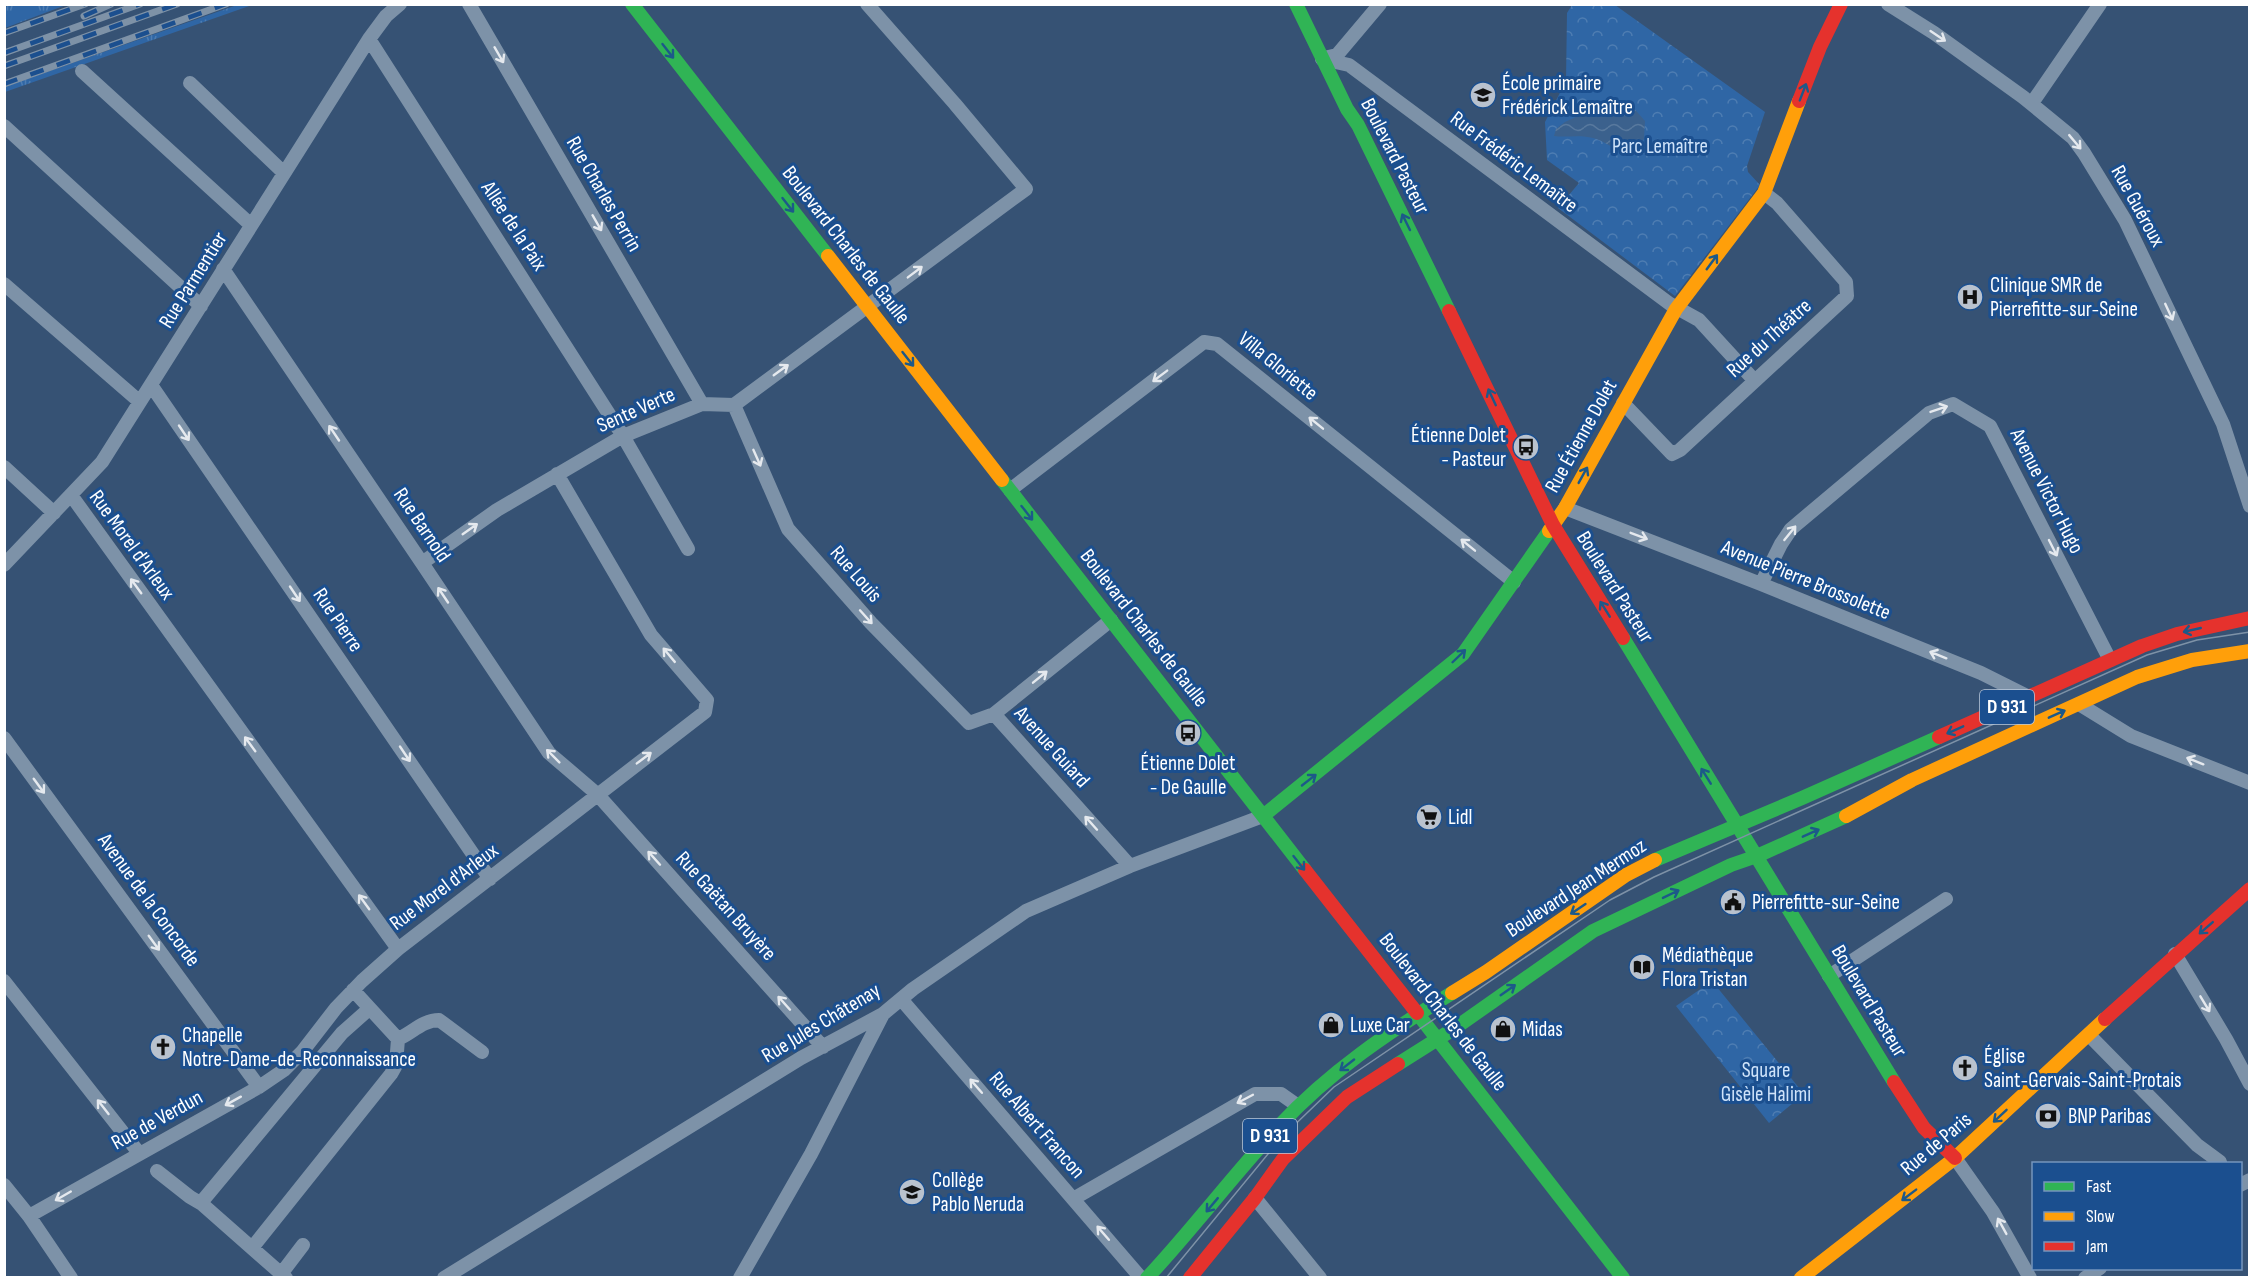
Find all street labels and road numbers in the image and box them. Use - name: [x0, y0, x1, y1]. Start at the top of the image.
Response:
- street label: Boulevard Pasteur: [1355, 94, 1435, 218]
- street label: Rue Frédéric Lemaître: [1445, 106, 1583, 218]
- street label: Rue Charles Perrin: [561, 132, 647, 256]
- street label: Boulevard Charles de Gaulle: [777, 161, 915, 329]
- street label: Rue Guéroux: [2105, 161, 2171, 251]
- street label: Allée de la Paix: [475, 176, 552, 276]
- street label: Rue Parmentier: [154, 227, 232, 333]
- street label: Rue du Théâtre: [1721, 293, 1817, 383]
- street label: Villa Gloriette: [1233, 326, 1323, 406]
- street label: Rue Étienne Dolet: [1540, 375, 1622, 497]
- street label: Sente Verte: [593, 382, 679, 438]
- street label: Avenue Victor Hugo: [2004, 423, 2089, 558]
- street label: Rue Barnold: [388, 483, 456, 567]
- street label: Rue Morel d'Arleux: [84, 485, 180, 605]
- street label: Boulevard Pasteur: [1571, 527, 1659, 647]
- street label: Avenue Pierre Brossolette: [1717, 534, 1894, 625]
- street label: Rue Louis: [825, 541, 887, 607]
- street label: Boulevard Charles de Gaulle: [1075, 544, 1213, 712]
- street label: Rue Pierre: [308, 583, 368, 657]
- road number: D 931: [1980, 690, 2034, 724]
- street label: Avenue Guiard: [1008, 701, 1095, 793]
- street label: Avenue de la Concorde: [92, 828, 206, 971]
- street label: Boulevard Jean Mermoz: [1501, 833, 1651, 943]
- street label: Rue Morel d'Arleux: [385, 838, 503, 936]
- street label: Rue Gaëtan Bruyère: [670, 846, 782, 966]
- street label: Boulevard Charles de Gaulle: [1374, 928, 1512, 1096]
- street label: Boulevard Pasteur: [1826, 940, 1912, 1062]
- street label: Rue Jules Châtenay: [757, 978, 885, 1068]
- street label: Rue Albert Francon: [984, 1066, 1090, 1184]
- street label: Rue de Verdun: [107, 1085, 207, 1155]
- street label: Rue de Paris: [1895, 1107, 1977, 1181]
- road number: D 931: [1243, 1119, 1297, 1153]

